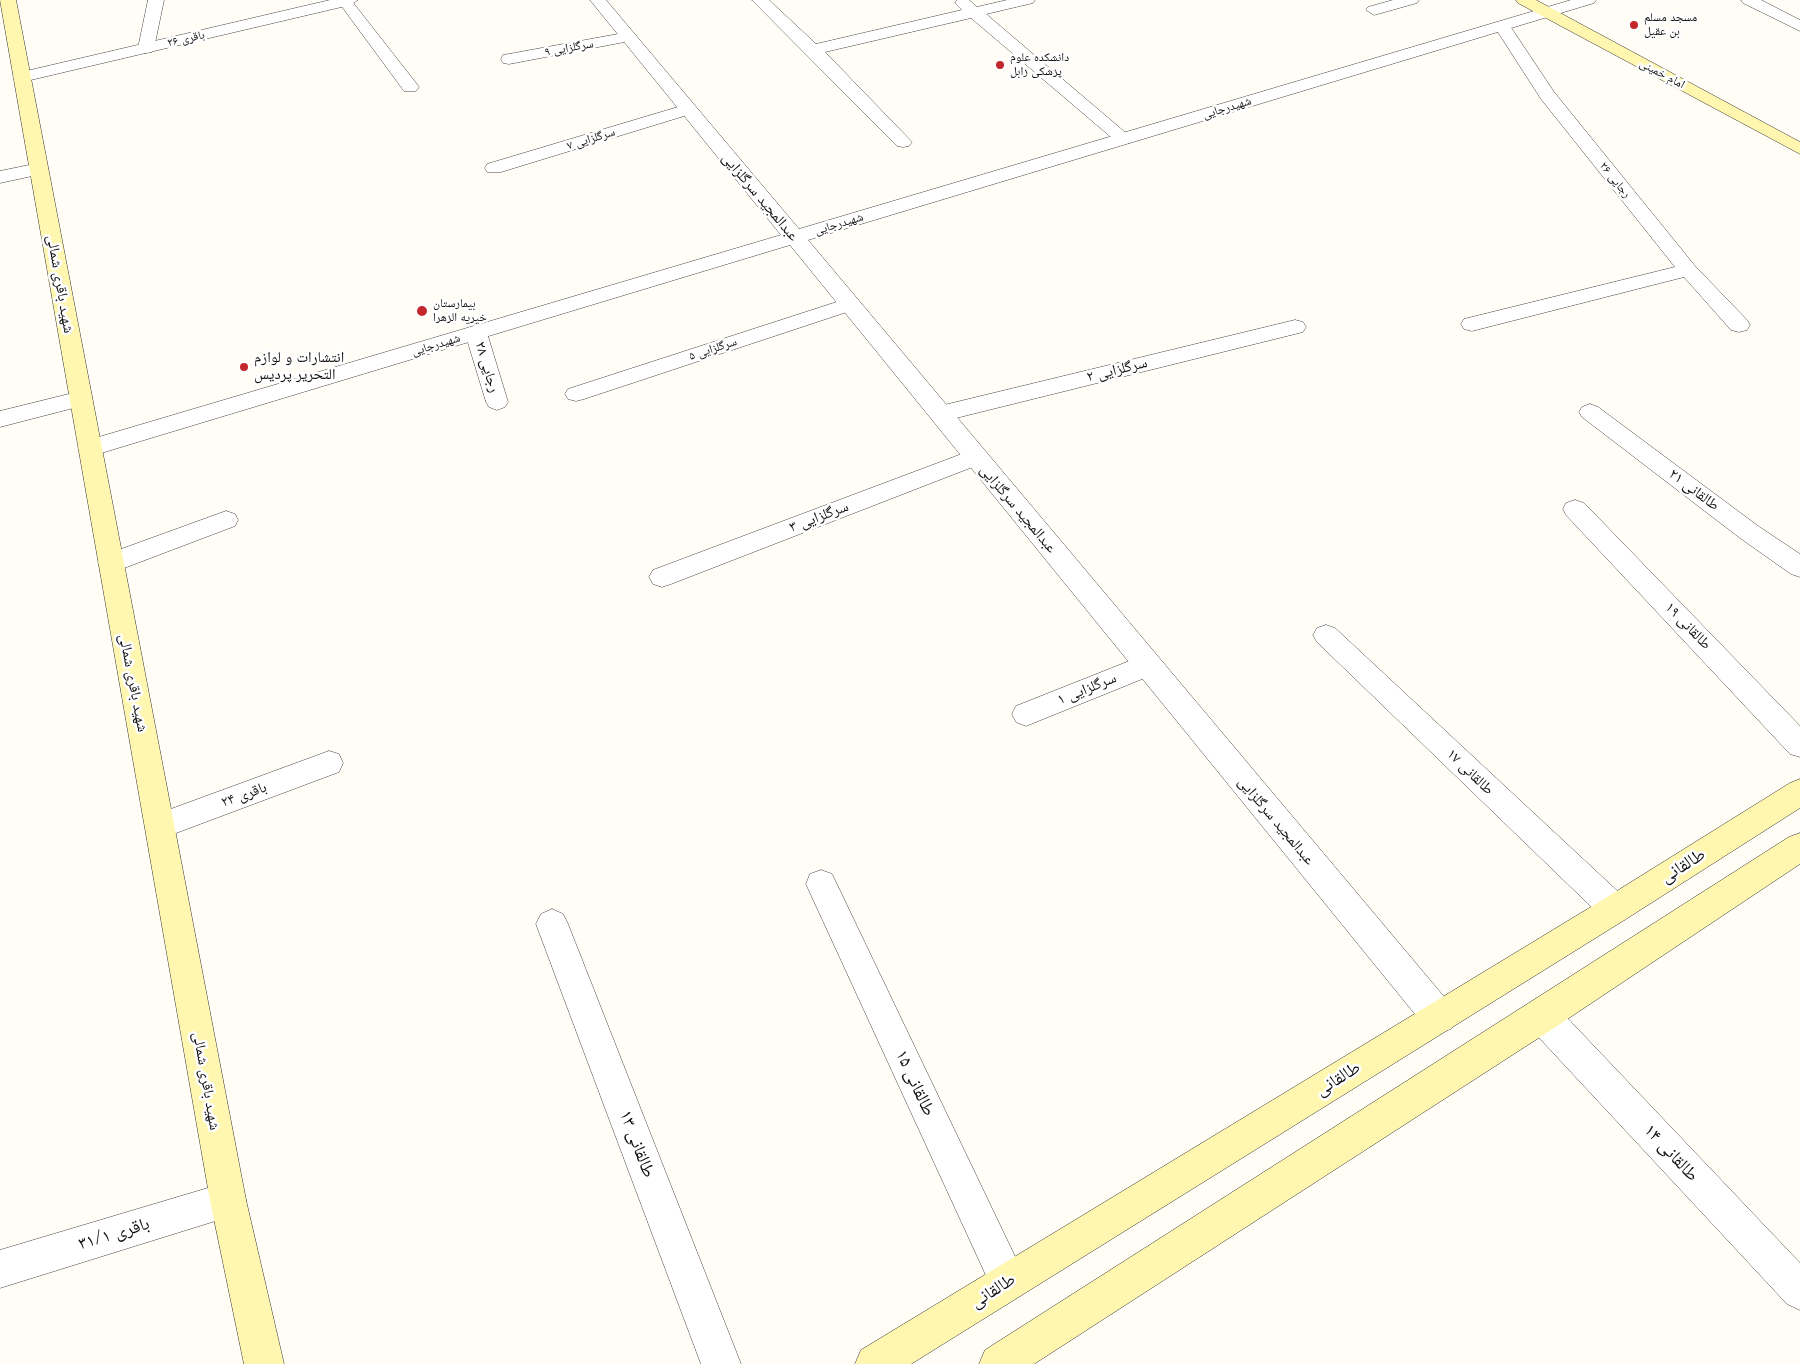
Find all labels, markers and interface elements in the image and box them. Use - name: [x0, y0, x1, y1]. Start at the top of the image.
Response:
- place label: مسجد مسلم بن عقیل: [1644, 11, 1697, 39]
- marker: مسجد مسلم بن عقیل: [1628, 19, 1640, 31]
- street label: باقری ۲۶: [166, 28, 206, 50]
- street label: سرگلزایی ۹: [543, 37, 595, 59]
- place label: دانشکده علوم پزشکی زابل: [1010, 51, 1069, 79]
- street label: امام خمینی: [1637, 56, 1687, 92]
- marker: دانشکده علوم پزشکی زابل: [994, 59, 1006, 71]
- street label: شهیدرجایی: [1201, 94, 1253, 122]
- street label: سرگلزایی ۷: [565, 125, 617, 153]
- street label: عبدالمجید سرگلزایی: [718, 149, 802, 245]
- street label: رجایی ۲۶: [1596, 159, 1634, 201]
- street label: شهیدرجایی: [813, 210, 865, 238]
- street label: شهید باقری شمالی: [42, 233, 78, 335]
- place label: بیمارستان خیریه الزهرا: [433, 297, 487, 325]
- marker: بیمارستان خیریه الزهرا: [415, 304, 429, 318]
- street label: شهیدرجایی: [410, 331, 462, 359]
- street label: سرگلزایی ۵: [687, 334, 739, 364]
- street label: رجایی ۲۸: [471, 339, 503, 395]
- place label: انتشارات و لوازم التحریر پردیس: [254, 349, 344, 384]
- street label: سرگلزایی ۲: [1085, 354, 1149, 386]
- marker: انتشارات و لوازم التحریر پردیس: [238, 361, 250, 373]
- street label: عبدالمجید سرگلزایی: [976, 461, 1060, 557]
- street label: طالقانی ۲۱: [1665, 465, 1723, 515]
- street label: سرگلزایی ۳: [787, 497, 851, 537]
- street label: طالقانی ۱۹: [1661, 599, 1715, 653]
- street label: شهید باقری شمالی: [115, 632, 151, 734]
- street label: سرگلزایی ۱: [1055, 669, 1119, 709]
- street label: طالقانی ۱۷: [1443, 745, 1497, 799]
- street label: عبدالمجید سرگلزایی: [1234, 773, 1318, 869]
- street label: باقری ۲۴: [219, 778, 269, 812]
- street label: طالقانی: [1656, 844, 1710, 888]
- street label: شهید باقری شمالی: [188, 1030, 224, 1132]
- street label: طالقانی ۱۵: [890, 1047, 940, 1119]
- street label: طالقانی: [1311, 1057, 1365, 1101]
- street label: طالقانی ۱۳: [614, 1107, 660, 1181]
- street label: طالقانی ۱۴: [1639, 1120, 1703, 1186]
- street label: باقری ۳۱/۱: [76, 1213, 152, 1255]
- street label: طالقانی: [966, 1269, 1020, 1313]

